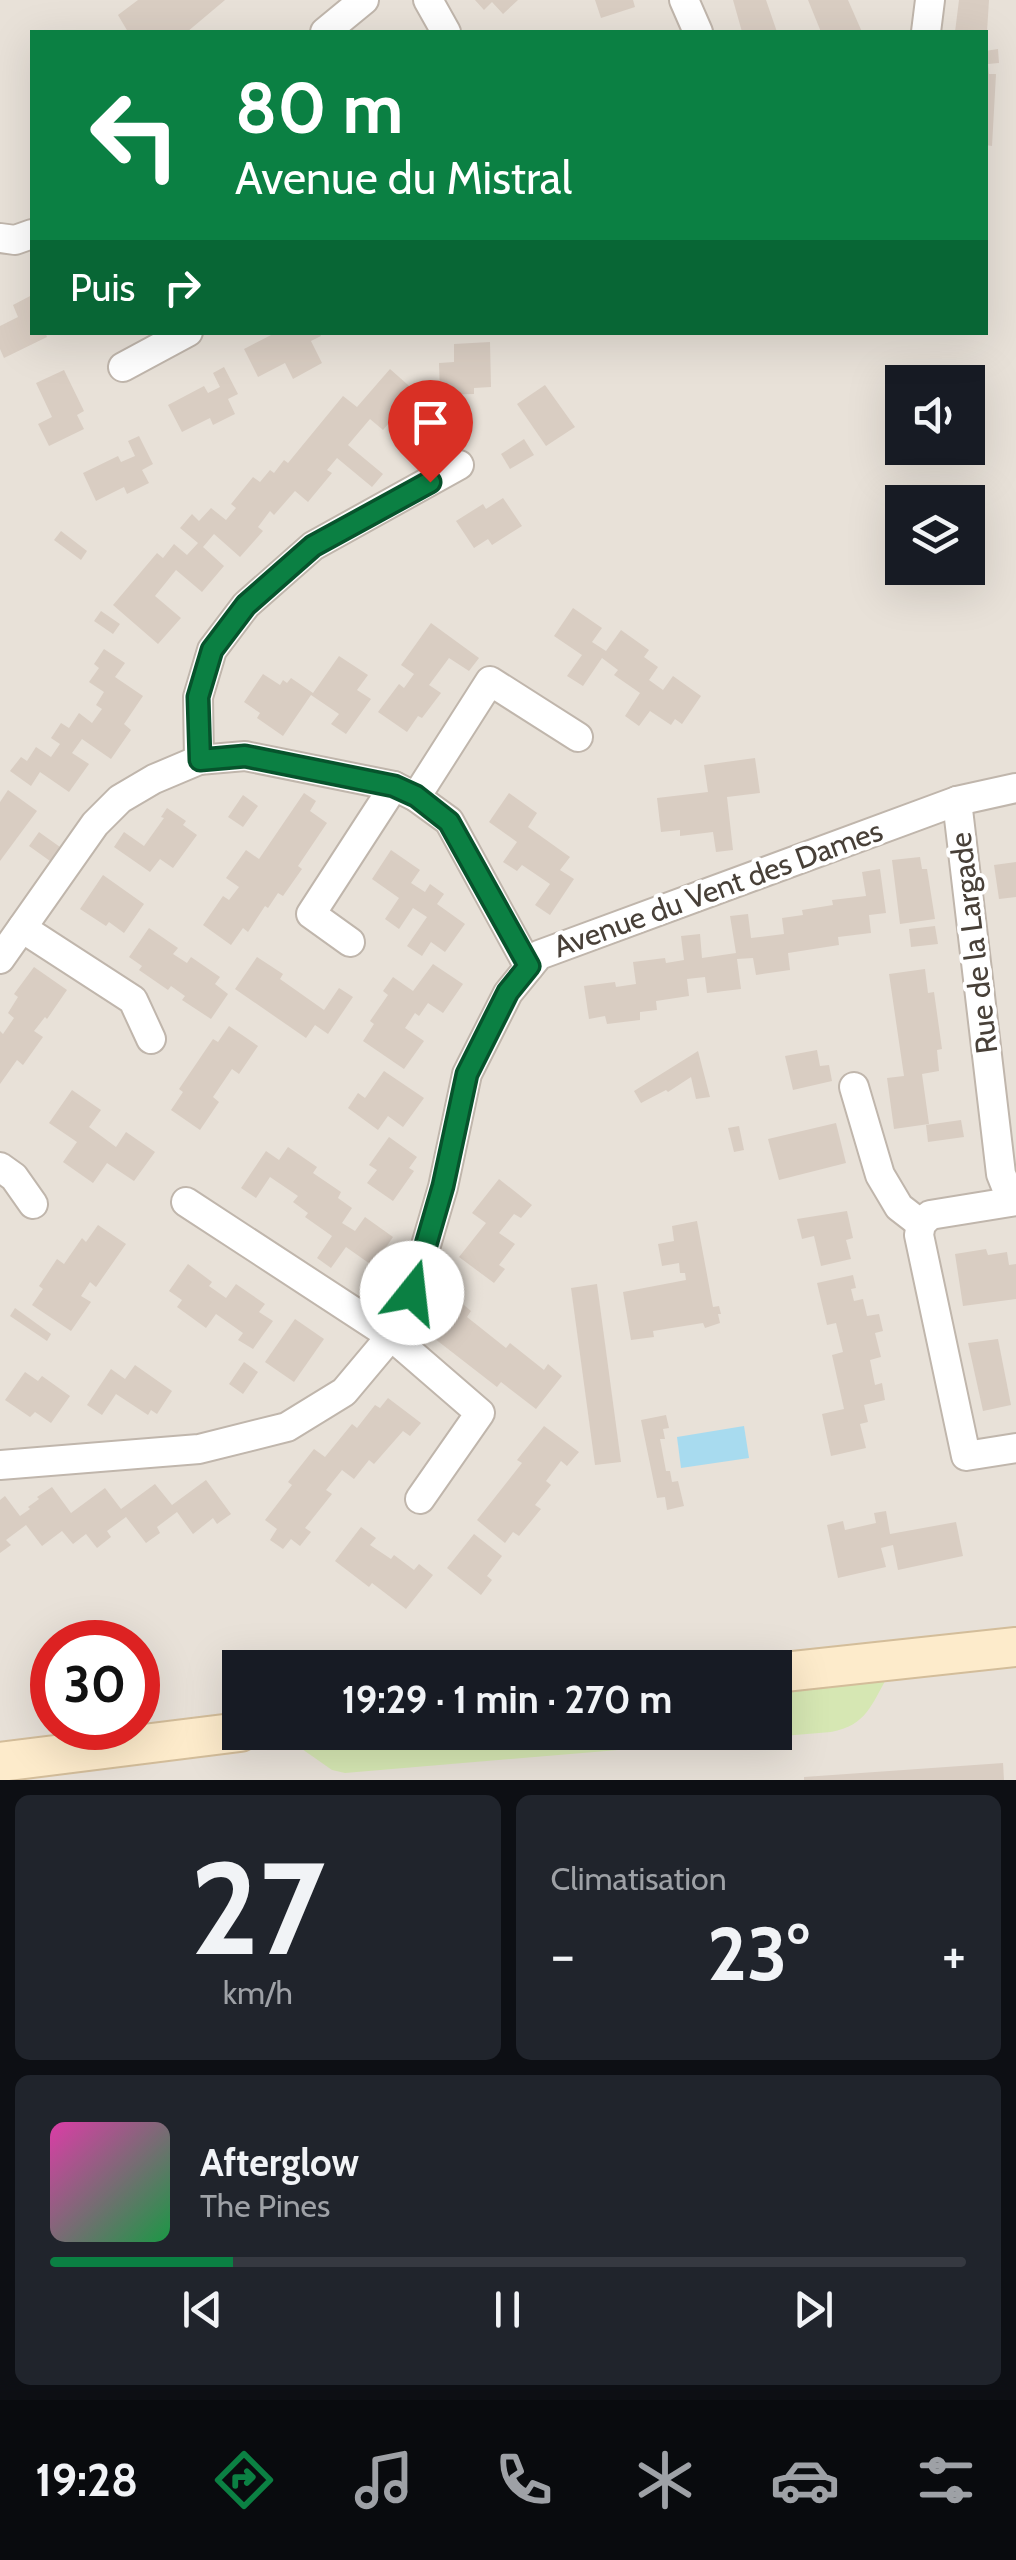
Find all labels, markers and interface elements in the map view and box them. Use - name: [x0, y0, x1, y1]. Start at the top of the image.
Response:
- text: 80 m: [235, 65, 403, 151]
- icon: left: [70, 70, 200, 200]
- text: Avenue du Mistral: [235, 151, 572, 205]
- icon: right: [155, 260, 210, 315]
- text: Puis: [70, 264, 135, 311]
- map controls: [885, 365, 985, 585]
- button: sound: [885, 365, 985, 465]
- pin: [388, 380, 473, 483]
- icon: arrive: [403, 395, 458, 450]
- button: layers: [885, 485, 985, 585]
- street label: Avenue du Vent des Dames: [548, 812, 887, 965]
- street label: Rue de la Largade: [942, 830, 1005, 1056]
- position arrow: [360, 1241, 464, 1345]
- speed limit sign: 30: [30, 1620, 160, 1750]
- text: 19:29 · 1 min · 270 m: [342, 1676, 672, 1723]
- text: 27: [190, 1829, 325, 1987]
- text: Climatisation: [551, 1859, 727, 1898]
- text: 23°: [707, 1908, 809, 1999]
- text: −: [551, 1921, 575, 1988]
- text: +: [942, 1921, 966, 1988]
- text: km/h: [223, 1973, 293, 2012]
- text: Afterglow: [200, 2139, 359, 2186]
- text: The Pines: [200, 2186, 330, 2225]
- icon: previous: [175, 2282, 230, 2337]
- icon: pause: [480, 2282, 535, 2337]
- icon: next: [786, 2282, 841, 2337]
- icon: directions: [209, 2445, 279, 2515]
- icon: music: [349, 2445, 419, 2515]
- icon: phone: [489, 2445, 559, 2515]
- icon: climate: [630, 2445, 700, 2515]
- icon: car: [770, 2445, 840, 2515]
- icon: filters: [911, 2445, 981, 2515]
- text: 19:28: [35, 2453, 138, 2507]

